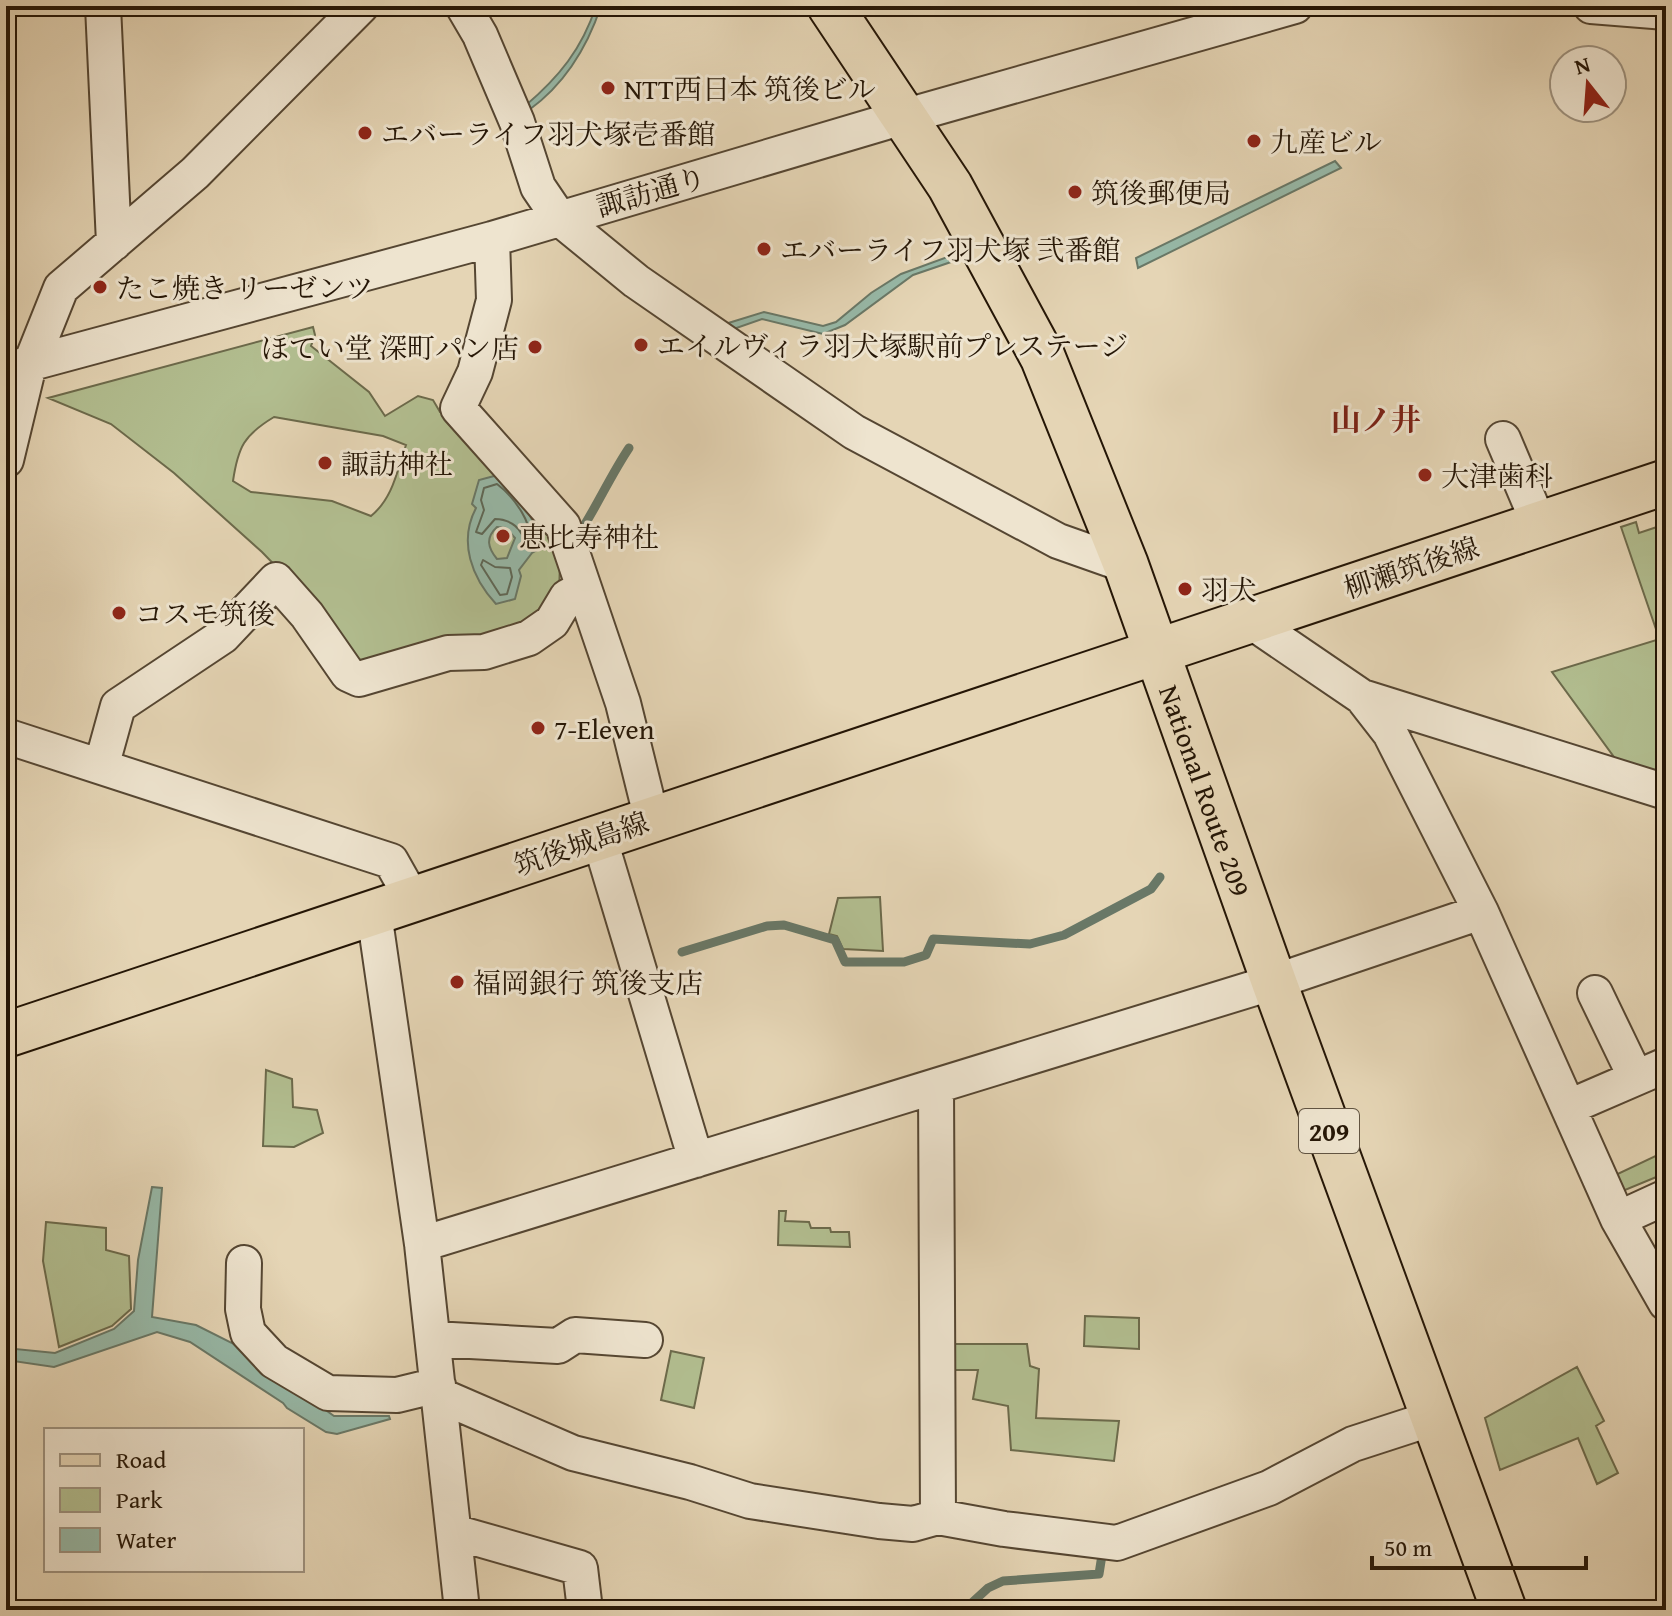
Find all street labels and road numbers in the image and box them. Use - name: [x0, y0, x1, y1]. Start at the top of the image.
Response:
- street label: 諏訪通り: [592, 156, 710, 226]
- street label: 柳瀬筑後線: [1338, 526, 1484, 608]
- street label: National Route 209: [1150, 679, 1262, 902]
- street label: 筑後城島線: [508, 801, 654, 885]
- road number: 209: [1299, 1109, 1359, 1153]

